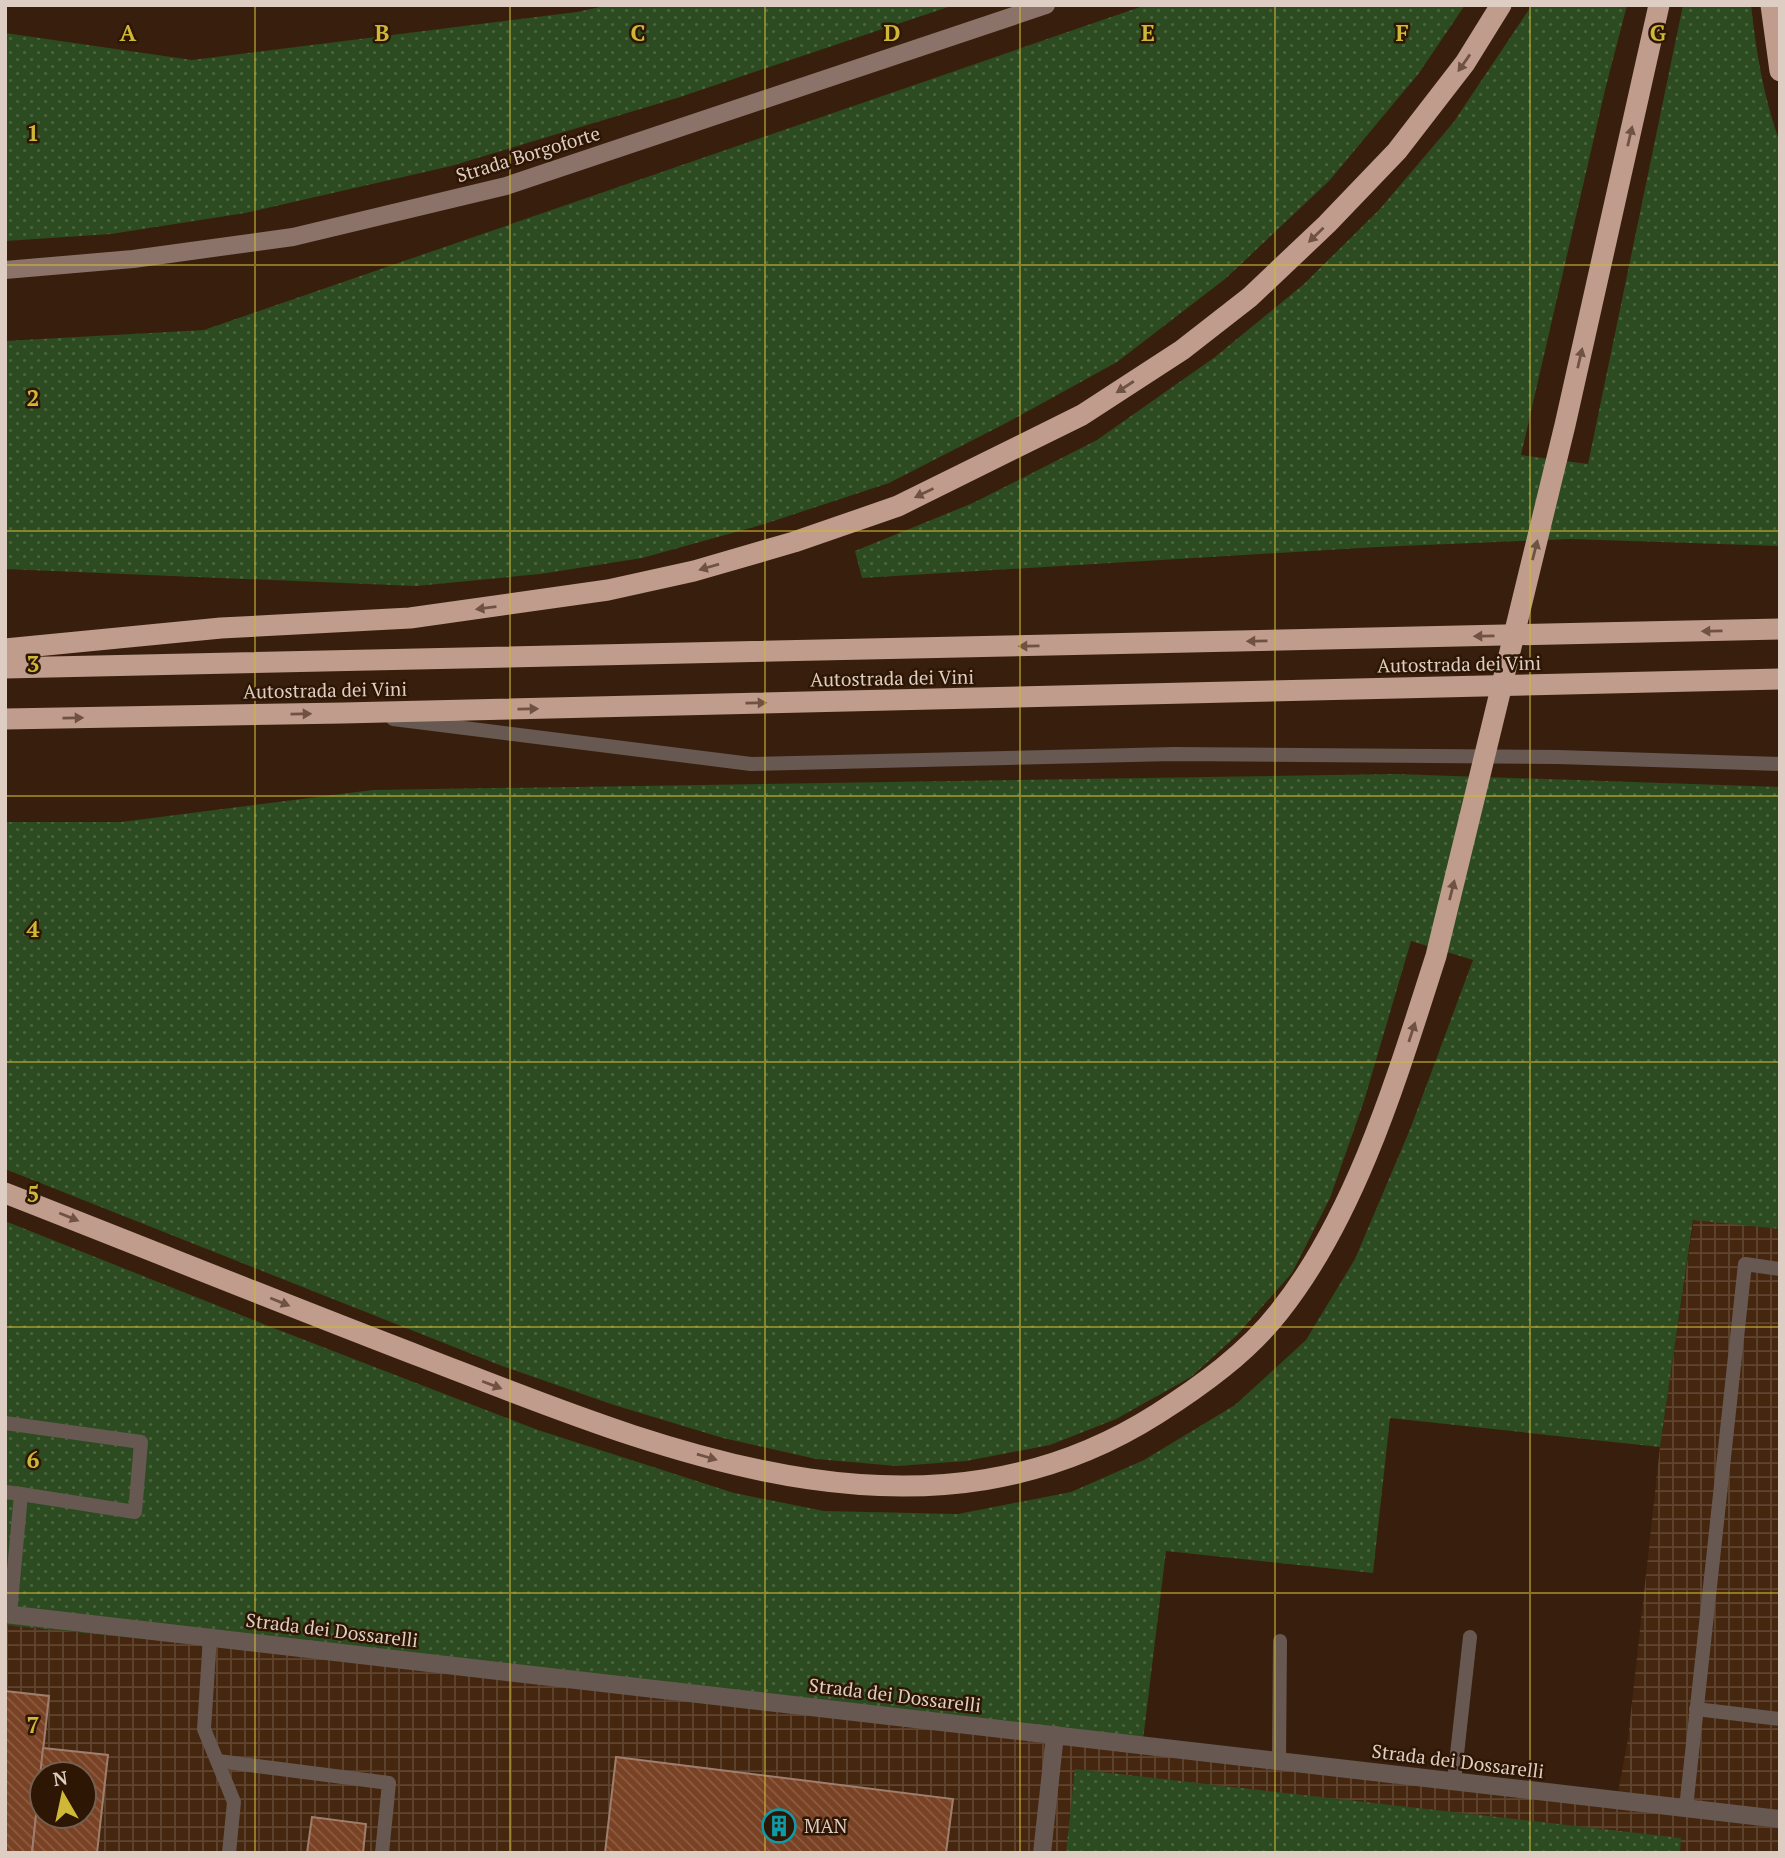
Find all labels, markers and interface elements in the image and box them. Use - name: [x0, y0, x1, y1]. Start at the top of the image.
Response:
- text: A: [120, 17, 137, 48]
- text: B: [375, 17, 390, 48]
- text: C: [631, 17, 646, 48]
- text: D: [884, 17, 901, 48]
- text: E: [1141, 17, 1155, 48]
- text: F: [1395, 17, 1409, 48]
- text: G: [1650, 17, 1667, 48]
- one-way arrow: [1457, 54, 1471, 72]
- text: 1: [27, 117, 40, 148]
- street label: Strada Borgoforte: [453, 120, 603, 187]
- one-way arrow: [1624, 125, 1635, 147]
- one-way arrow: [1308, 226, 1325, 242]
- one-way arrow: [1575, 347, 1586, 369]
- one-way arrow: [1116, 380, 1134, 394]
- text: 2: [27, 382, 40, 413]
- one-way arrow: [914, 488, 934, 499]
- one-way arrow: [1530, 538, 1541, 560]
- one-way arrow: [698, 562, 720, 573]
- one-way arrow: [474, 603, 496, 614]
- one-way arrow: [1700, 625, 1722, 636]
- one-way arrow: [1473, 630, 1495, 642]
- one-way arrow: [1245, 635, 1267, 647]
- one-way arrow: [1018, 640, 1040, 652]
- text: 3: [27, 648, 40, 679]
- street label: Autostrada dei Vini: [1377, 650, 1541, 677]
- street label: Autostrada dei Vini: [810, 664, 974, 691]
- street label: Autostrada dei Vini: [243, 676, 407, 703]
- one-way arrow: [745, 698, 767, 709]
- one-way arrow: [518, 703, 540, 715]
- one-way arrow: [290, 708, 312, 720]
- one-way arrow: [63, 712, 85, 723]
- one-way arrow: [1447, 879, 1458, 901]
- text: 4: [27, 913, 40, 944]
- one-way arrow: [1407, 1021, 1418, 1042]
- text: 5: [27, 1178, 40, 1209]
- one-way arrow: [58, 1212, 79, 1223]
- one-way arrow: [269, 1297, 290, 1308]
- one-way arrow: [482, 1379, 503, 1390]
- text: 6: [27, 1444, 40, 1475]
- one-way arrow: [697, 1452, 719, 1463]
- street label: Strada dei Dossarelli: [245, 1607, 420, 1652]
- street label: Strada dei Dossarelli: [808, 1672, 983, 1717]
- text: 7: [27, 1709, 40, 1740]
- street label: Strada dei Dossarelli: [1371, 1738, 1546, 1783]
- north arrow: [28, 1760, 98, 1830]
- text: N: [51, 1764, 70, 1791]
- building icon: MAN: [760, 1807, 798, 1845]
- place label: MAN: [804, 1813, 847, 1838]

